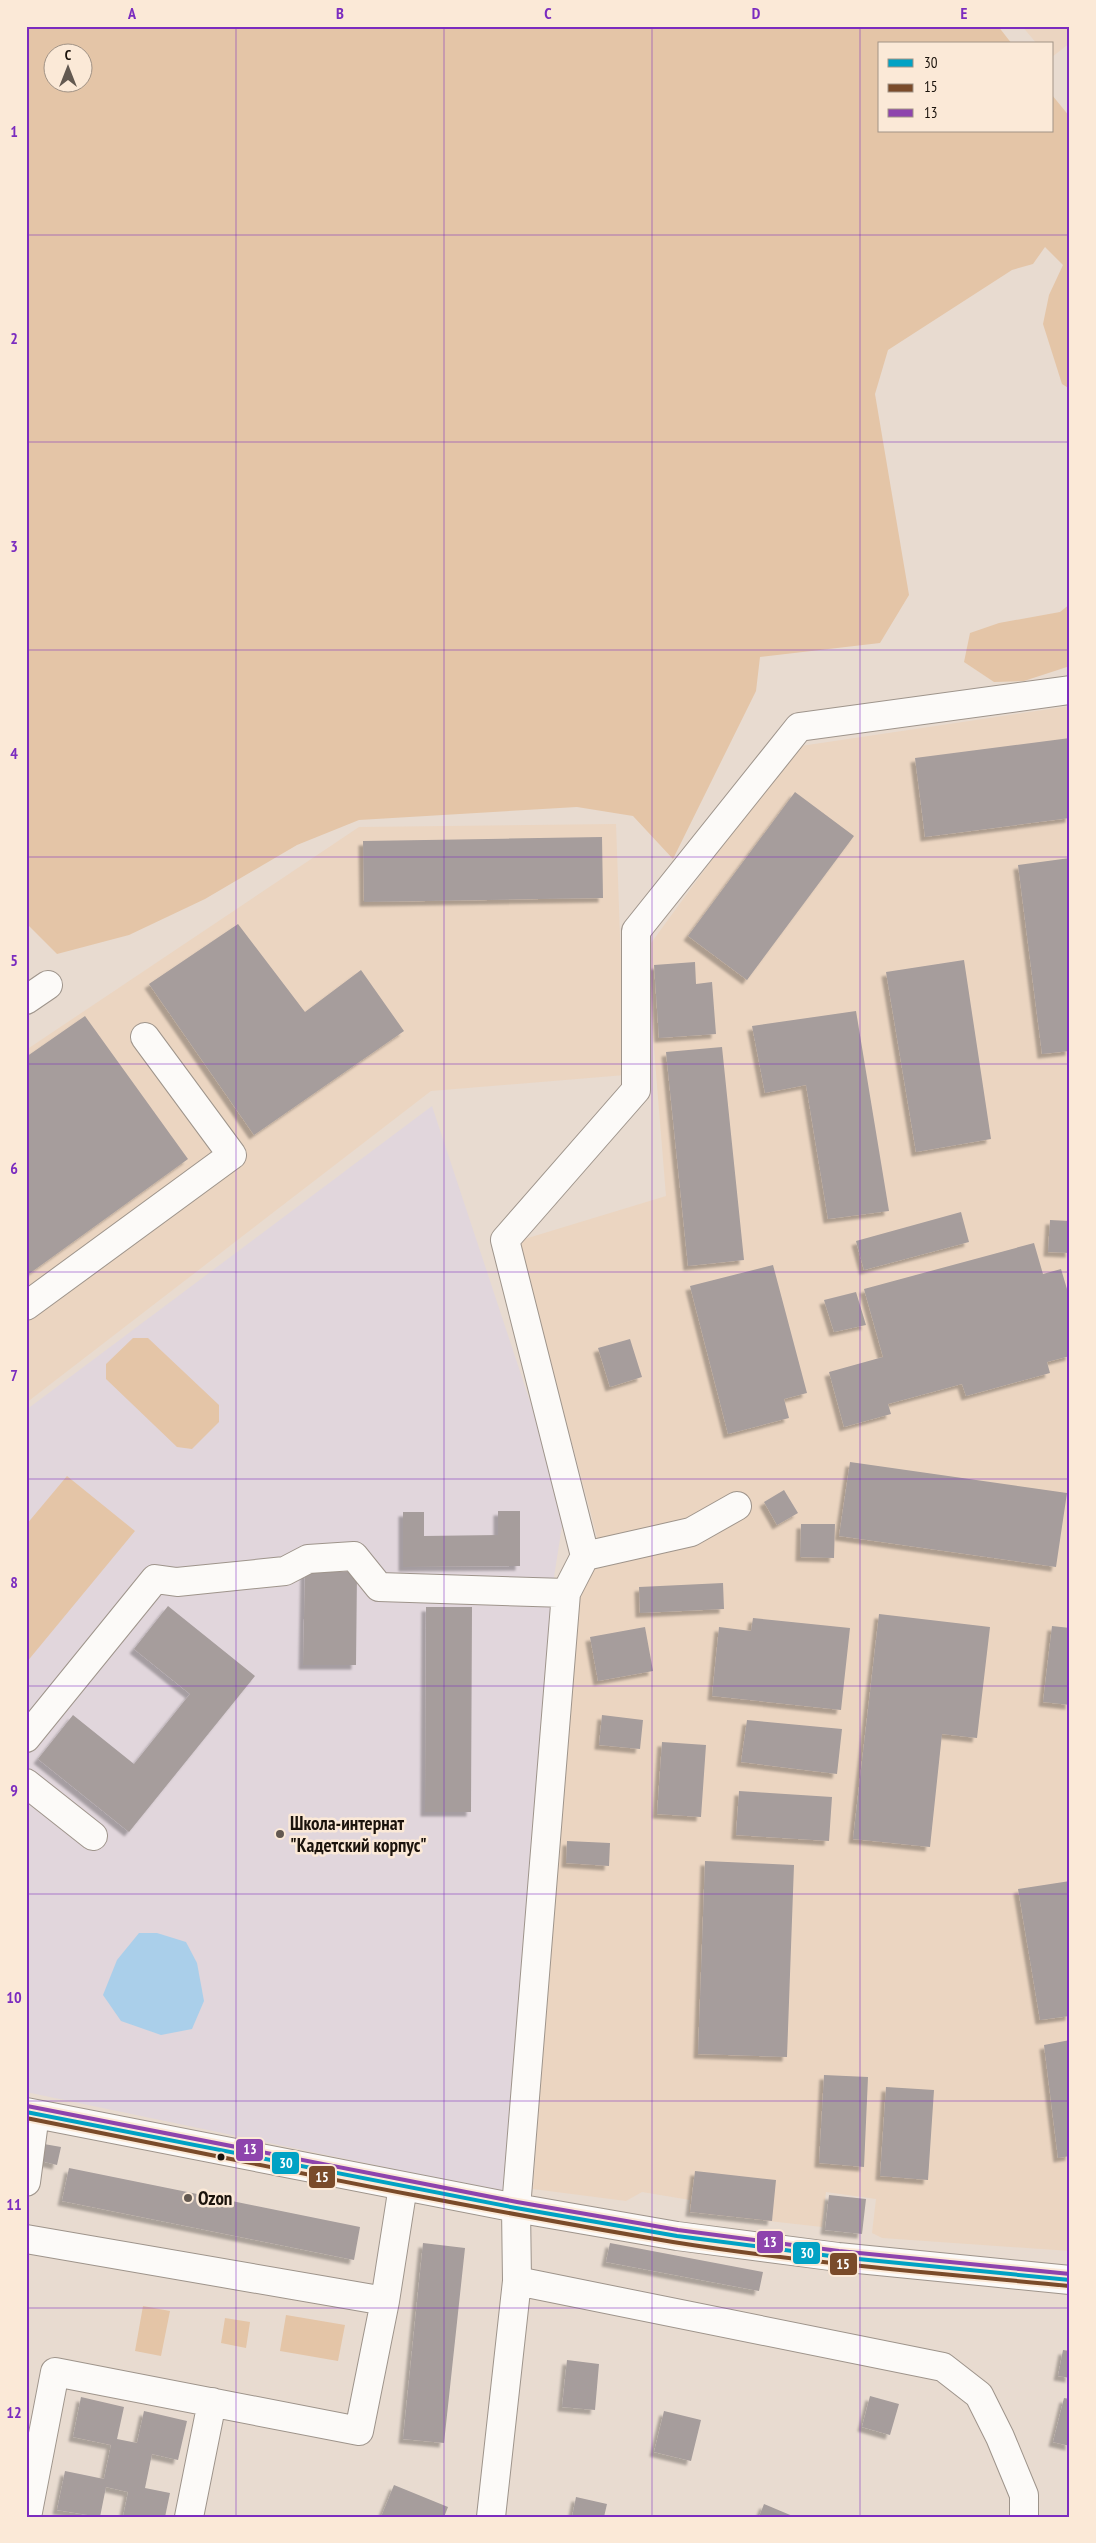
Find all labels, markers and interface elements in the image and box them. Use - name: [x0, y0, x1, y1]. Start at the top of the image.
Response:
- text: A: [127, 3, 137, 23]
- text: B: [336, 3, 344, 23]
- text: C: [544, 3, 552, 23]
- text: D: [752, 3, 761, 23]
- text: E: [961, 3, 968, 23]
- north arrow: [42, 42, 92, 92]
- legend: [878, 42, 1054, 132]
- text: С: [65, 46, 72, 64]
- text: 30: [924, 53, 938, 72]
- text: 15: [924, 77, 938, 96]
- text: 13: [924, 103, 938, 122]
- text: 1: [10, 121, 18, 141]
- text: 2: [10, 328, 18, 348]
- text: 3: [10, 536, 18, 556]
- text: 4: [10, 743, 18, 763]
- text: 5: [10, 950, 18, 970]
- text: 6: [10, 1158, 18, 1178]
- text: 7: [10, 1365, 18, 1385]
- text: 8: [10, 1572, 18, 1592]
- text: 9: [10, 1780, 18, 1800]
- place label: Школа-интернат "Кадетский корпус": [290, 1811, 427, 1857]
- marker: Школа-интернат "Кадетский корпус": [274, 1828, 286, 1840]
- text: 10: [6, 1987, 22, 2007]
- line badge: 13: [235, 2138, 264, 2162]
- text: 13: [243, 2140, 257, 2158]
- line badge: 30: [271, 2151, 300, 2175]
- unlabelled marker: [216, 2152, 226, 2162]
- text: 30: [279, 2154, 293, 2172]
- line badge: 15: [308, 2165, 336, 2189]
- text: 15: [315, 2168, 329, 2186]
- place label: Ozon: [198, 2186, 232, 2210]
- marker: Ozon: [182, 2192, 194, 2204]
- text: 11: [6, 2194, 22, 2214]
- line badge: 13: [756, 2230, 784, 2254]
- text: 13: [763, 2233, 777, 2251]
- line badge: 30: [792, 2241, 821, 2265]
- text: 30: [800, 2244, 814, 2262]
- line badge: 15: [829, 2252, 858, 2276]
- text: 15: [836, 2255, 850, 2273]
- text: 12: [6, 2402, 22, 2422]

